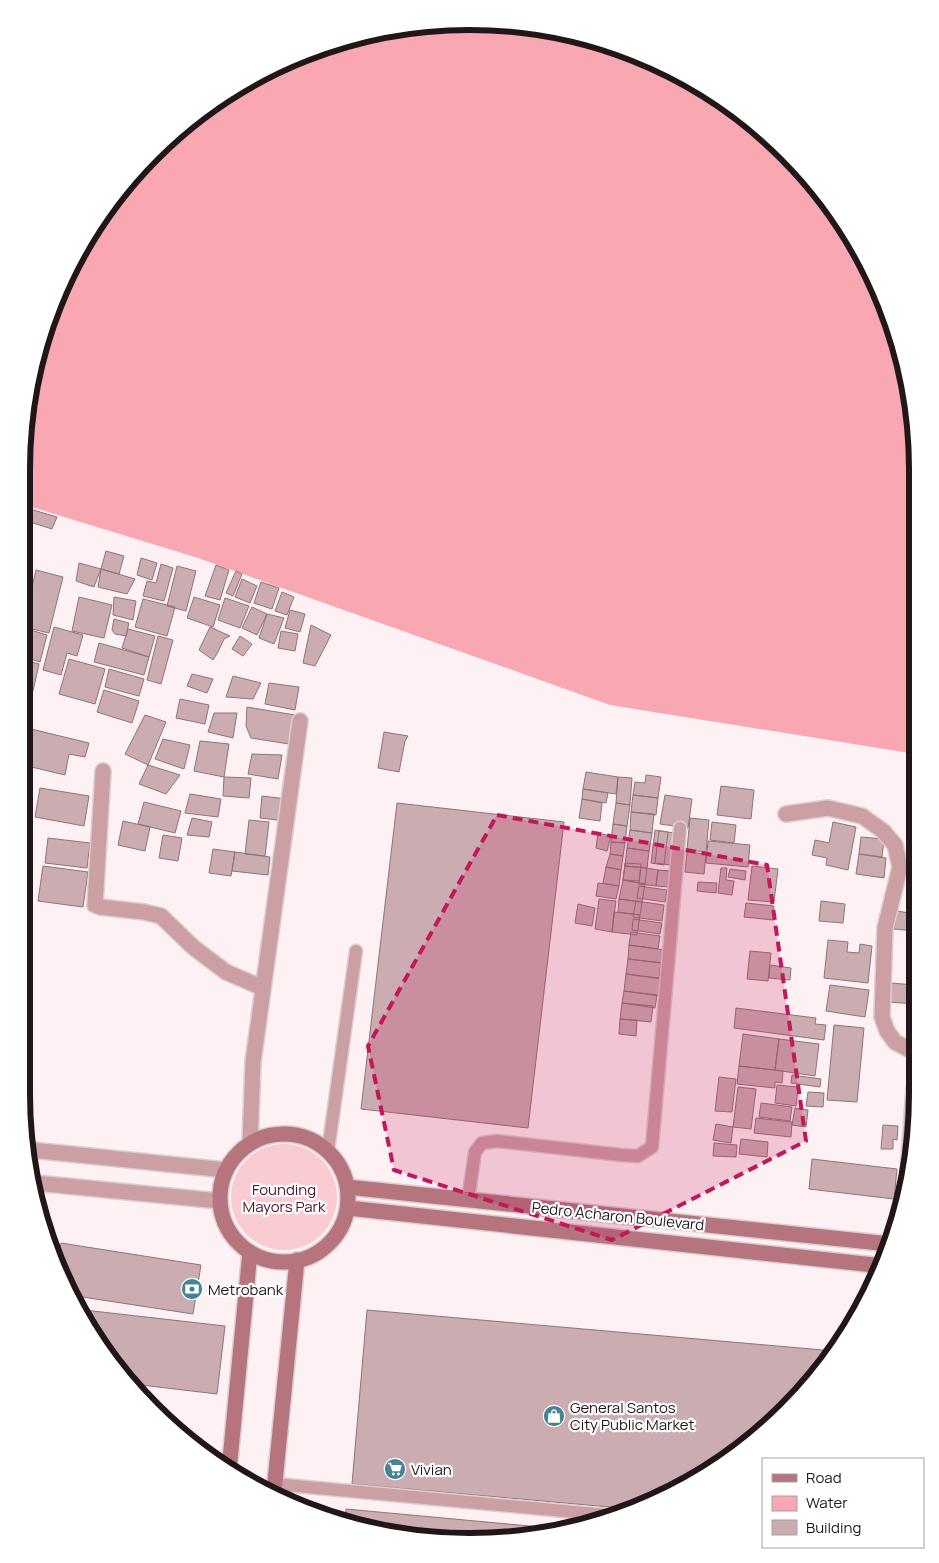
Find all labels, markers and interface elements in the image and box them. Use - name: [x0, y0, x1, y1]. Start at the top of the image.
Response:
- park label: Founding Mayors Park: [243, 1179, 326, 1217]
- street label: Pedro Acharon Boulevard: [531, 1196, 705, 1236]
- bank icon: Metrobank: [180, 1277, 204, 1301]
- place label: Metrobank: [208, 1279, 284, 1300]
- place label: General Santos City Public Market: [570, 1397, 695, 1435]
- shop icon: General Santos City Public Market: [542, 1404, 566, 1428]
- supermarket icon: Vivian: [383, 1457, 407, 1481]
- legend: [762, 1458, 924, 1548]
- place label: Vivian: [411, 1459, 452, 1480]
- text: Road: [806, 1467, 842, 1488]
- text: Water: [806, 1492, 848, 1513]
- text: Building: [806, 1517, 861, 1538]

